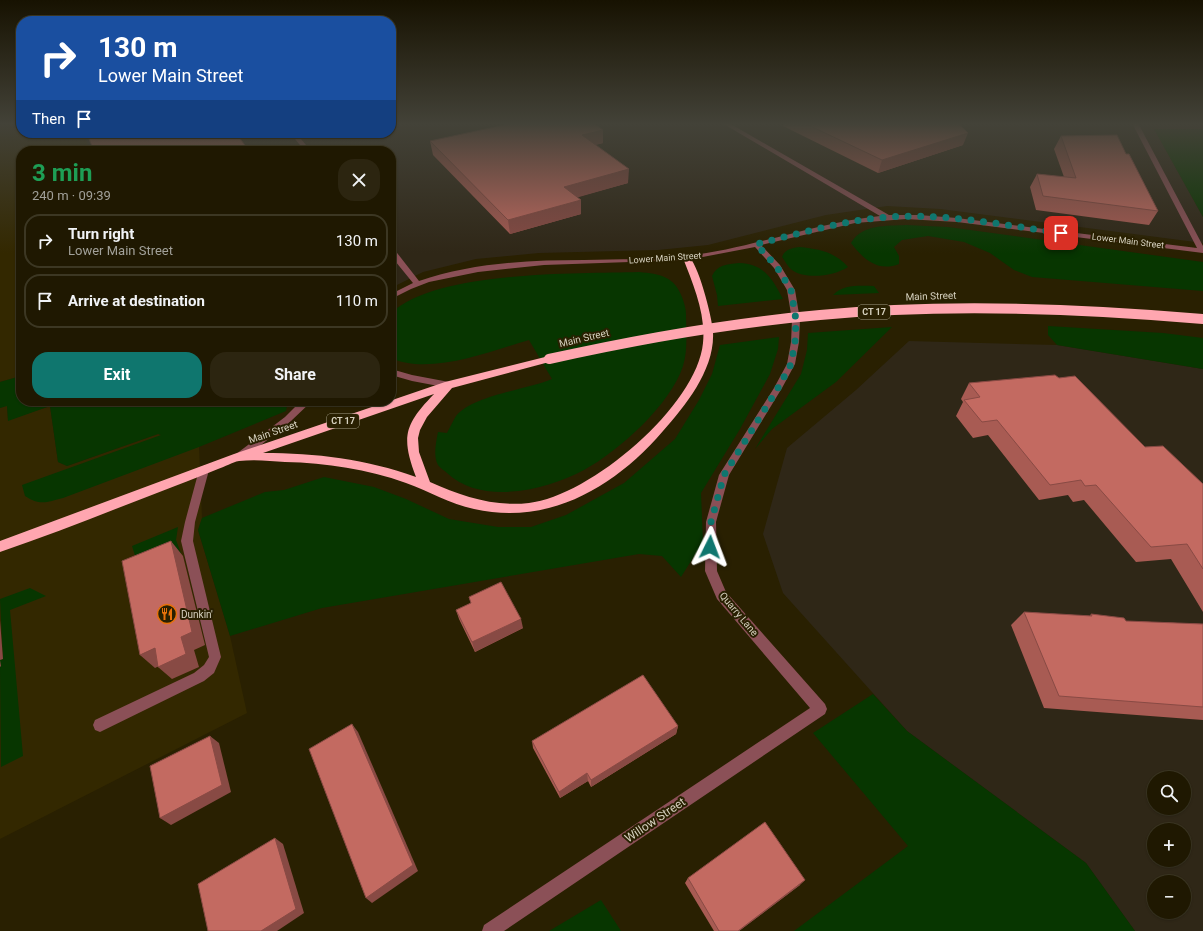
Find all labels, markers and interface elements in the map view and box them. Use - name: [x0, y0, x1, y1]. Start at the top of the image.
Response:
- text: 130 m: [98, 31, 177, 64]
- icon: right: [32, 32, 84, 84]
- text: Lower Main Street: [98, 65, 243, 86]
- icon: arrive: [73, 108, 95, 130]
- text: Then: [32, 110, 65, 128]
- text: 3 min: [32, 159, 92, 187]
- button: close: [338, 159, 380, 201]
- text: 240 m · 09:39: [32, 188, 111, 203]
- pin: [1044, 216, 1078, 250]
- icon: arrive: [1050, 222, 1072, 244]
- text: Turn right: [68, 225, 134, 243]
- icon: right: [34, 230, 56, 252]
- text: 130 m: [336, 232, 378, 250]
- street label: Lower Main Street: [1091, 232, 1165, 250]
- text: Lower Main Street: [68, 243, 173, 258]
- street label: Lower Main Street: [628, 250, 702, 266]
- icon: arrive: [34, 290, 56, 312]
- street label: Main Street: [905, 290, 957, 302]
- text: Arrive at destination: [68, 292, 205, 310]
- text: 110 m: [336, 292, 378, 310]
- road number: CT 17: [858, 305, 890, 319]
- street label: Main Street: [558, 327, 610, 349]
- button: Exit: [32, 352, 202, 398]
- button: Share: [210, 352, 380, 398]
- road number: CT 17: [327, 414, 359, 428]
- street label: Main Street: [247, 418, 299, 446]
- position arrow: [689, 526, 731, 568]
- street label: Quarry Lane: [718, 590, 760, 638]
- restaurant icon: Dunkin': [156, 603, 178, 625]
- place label: Dunkin': [181, 609, 213, 620]
- map controls: [1147, 771, 1191, 919]
- button: search: [1147, 771, 1191, 815]
- street label: Willow Street: [622, 795, 688, 845]
- button: +: [1147, 823, 1191, 867]
- button: −: [1147, 875, 1191, 919]

